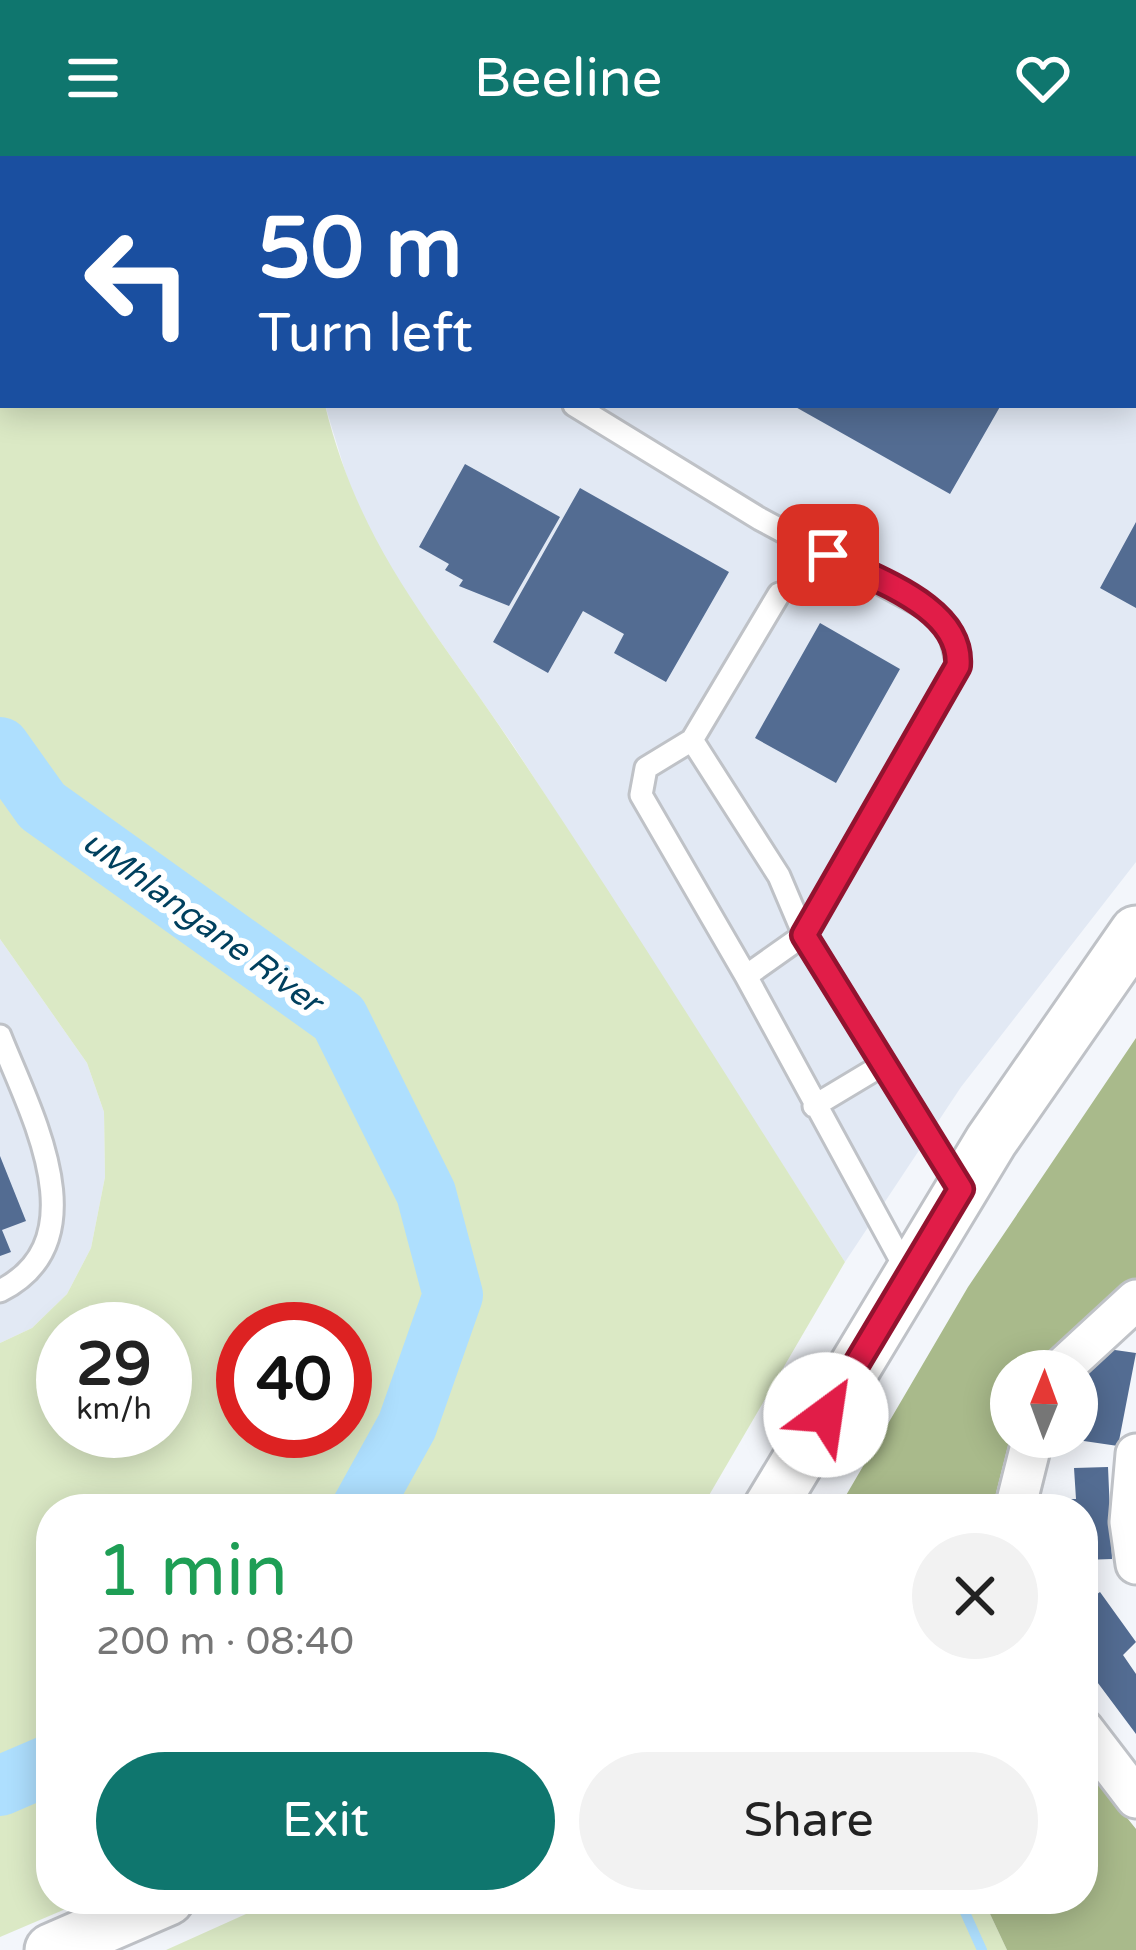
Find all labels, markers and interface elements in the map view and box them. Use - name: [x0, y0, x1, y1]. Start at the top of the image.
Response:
- icon: menu: [60, 45, 126, 111]
- icon: heart: [1010, 45, 1076, 111]
- text: Beeline: [474, 46, 662, 111]
- text: 50 m: [258, 199, 462, 300]
- icon: left: [60, 204, 216, 360]
- text: Turn left: [258, 301, 473, 366]
- pin: [777, 504, 879, 606]
- icon: arrive: [795, 522, 861, 588]
- water label: uMhlangane River: [75, 823, 333, 1024]
- speed limit sign: 40: [216, 1302, 372, 1458]
- text: 29: [76, 1329, 152, 1401]
- north arrow: [990, 1350, 1098, 1458]
- map controls: [990, 1350, 1098, 1458]
- position arrow: [763, 1352, 889, 1478]
- text: km/h: [76, 1391, 152, 1428]
- text: 1 min: [96, 1529, 288, 1616]
- button: close: [912, 1533, 1038, 1659]
- text: 200 m · 08:40: [96, 1618, 354, 1665]
- button: Exit: [96, 1752, 555, 1890]
- button: Share: [579, 1752, 1038, 1890]

